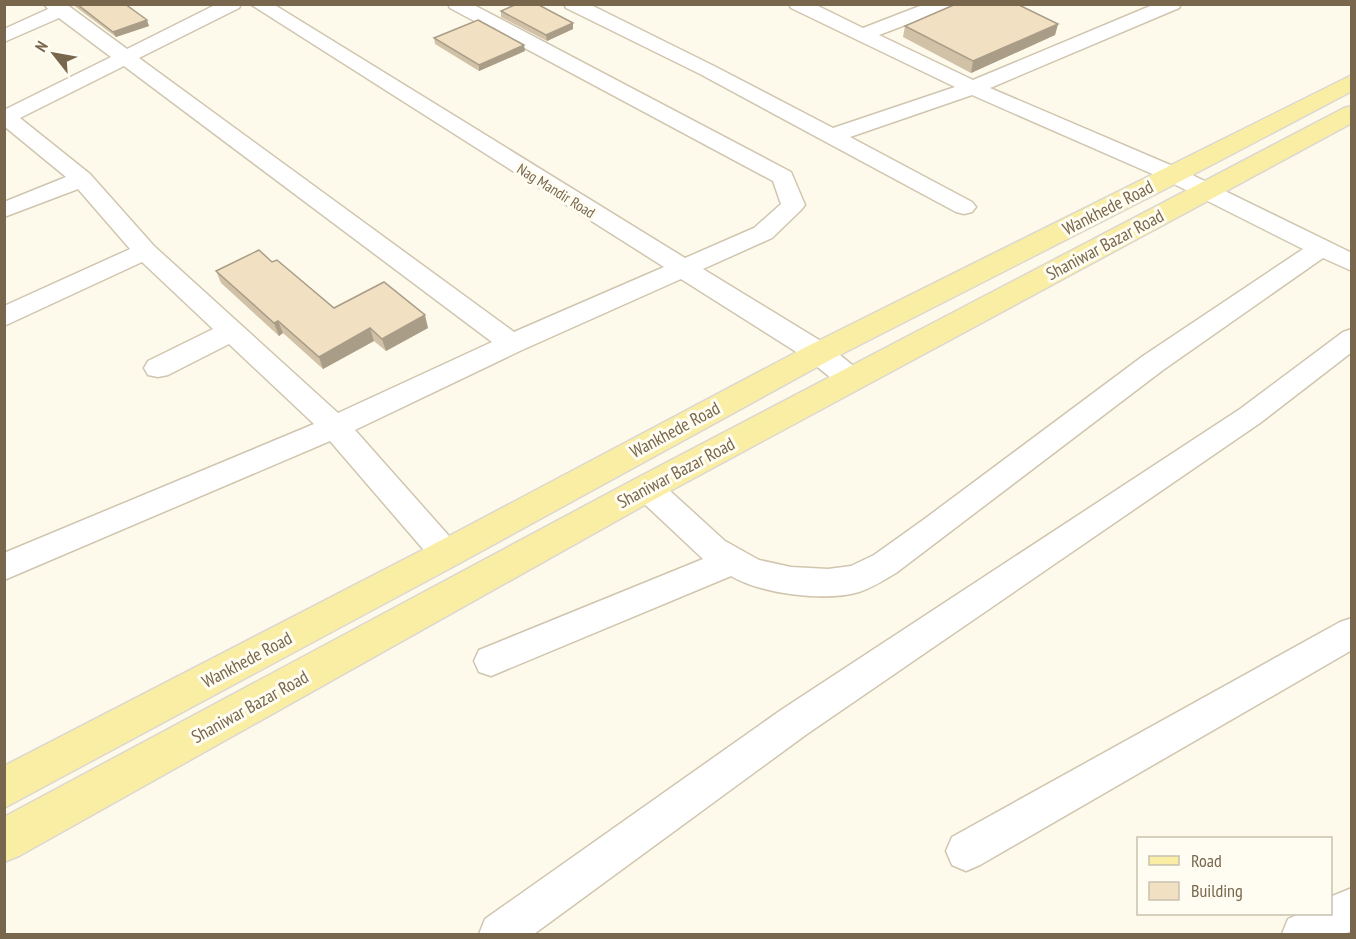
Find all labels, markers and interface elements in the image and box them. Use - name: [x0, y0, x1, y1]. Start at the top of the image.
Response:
- north arrow: [24, 24, 84, 84]
- text: N: [30, 37, 52, 55]
- street label: Nag Mandir Road: [514, 159, 599, 222]
- street label: Wankhede Road: [1059, 175, 1157, 240]
- street label: Shaniwar Bazar Road: [1042, 204, 1168, 285]
- street label: Wankhede Road: [626, 396, 724, 463]
- street label: Shaniwar Bazar Road: [613, 432, 739, 513]
- street label: Wankhede Road: [198, 626, 296, 693]
- street label: Shaniwar Bazar Road: [187, 665, 312, 748]
- legend: [1137, 837, 1332, 915]
- text: Road: [1191, 849, 1222, 872]
- text: Building: [1191, 879, 1243, 902]

